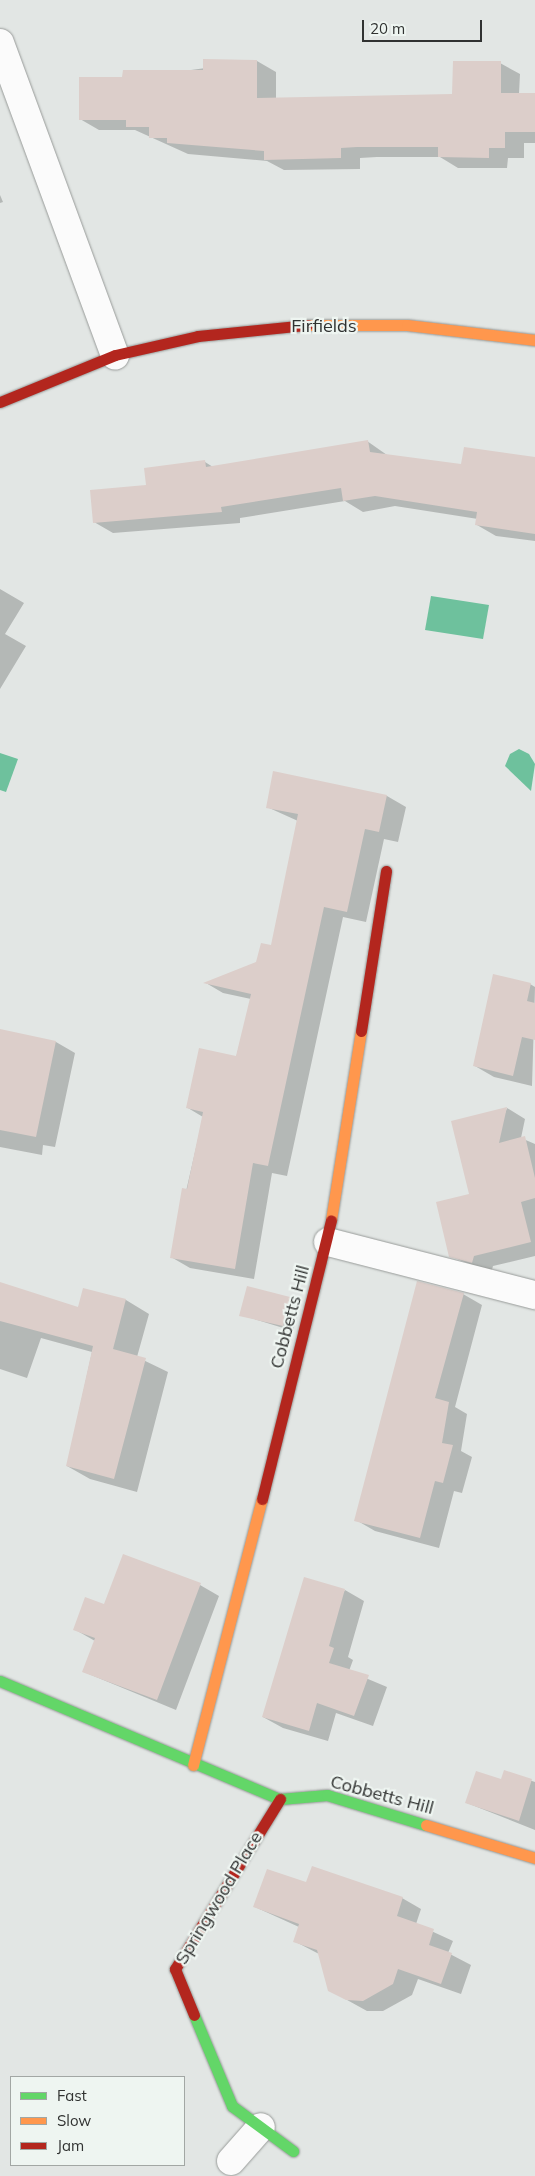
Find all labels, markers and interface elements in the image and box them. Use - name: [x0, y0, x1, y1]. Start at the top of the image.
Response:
- scale bar: [365, 10, 485, 42]
- text: 20 m: [370, 19, 405, 38]
- street label: Firfields: [291, 315, 357, 337]
- street label: Cobbetts Hill: [266, 1263, 314, 1371]
- street label: Cobbetts Hill: [328, 1771, 436, 1819]
- street label: Springwood Place: [171, 1828, 267, 1968]
- legend: [10, 2076, 185, 2166]
- text: Fast: [57, 2086, 87, 2105]
- text: Slow: [57, 2111, 91, 2130]
- text: Jam: [57, 2136, 84, 2155]

